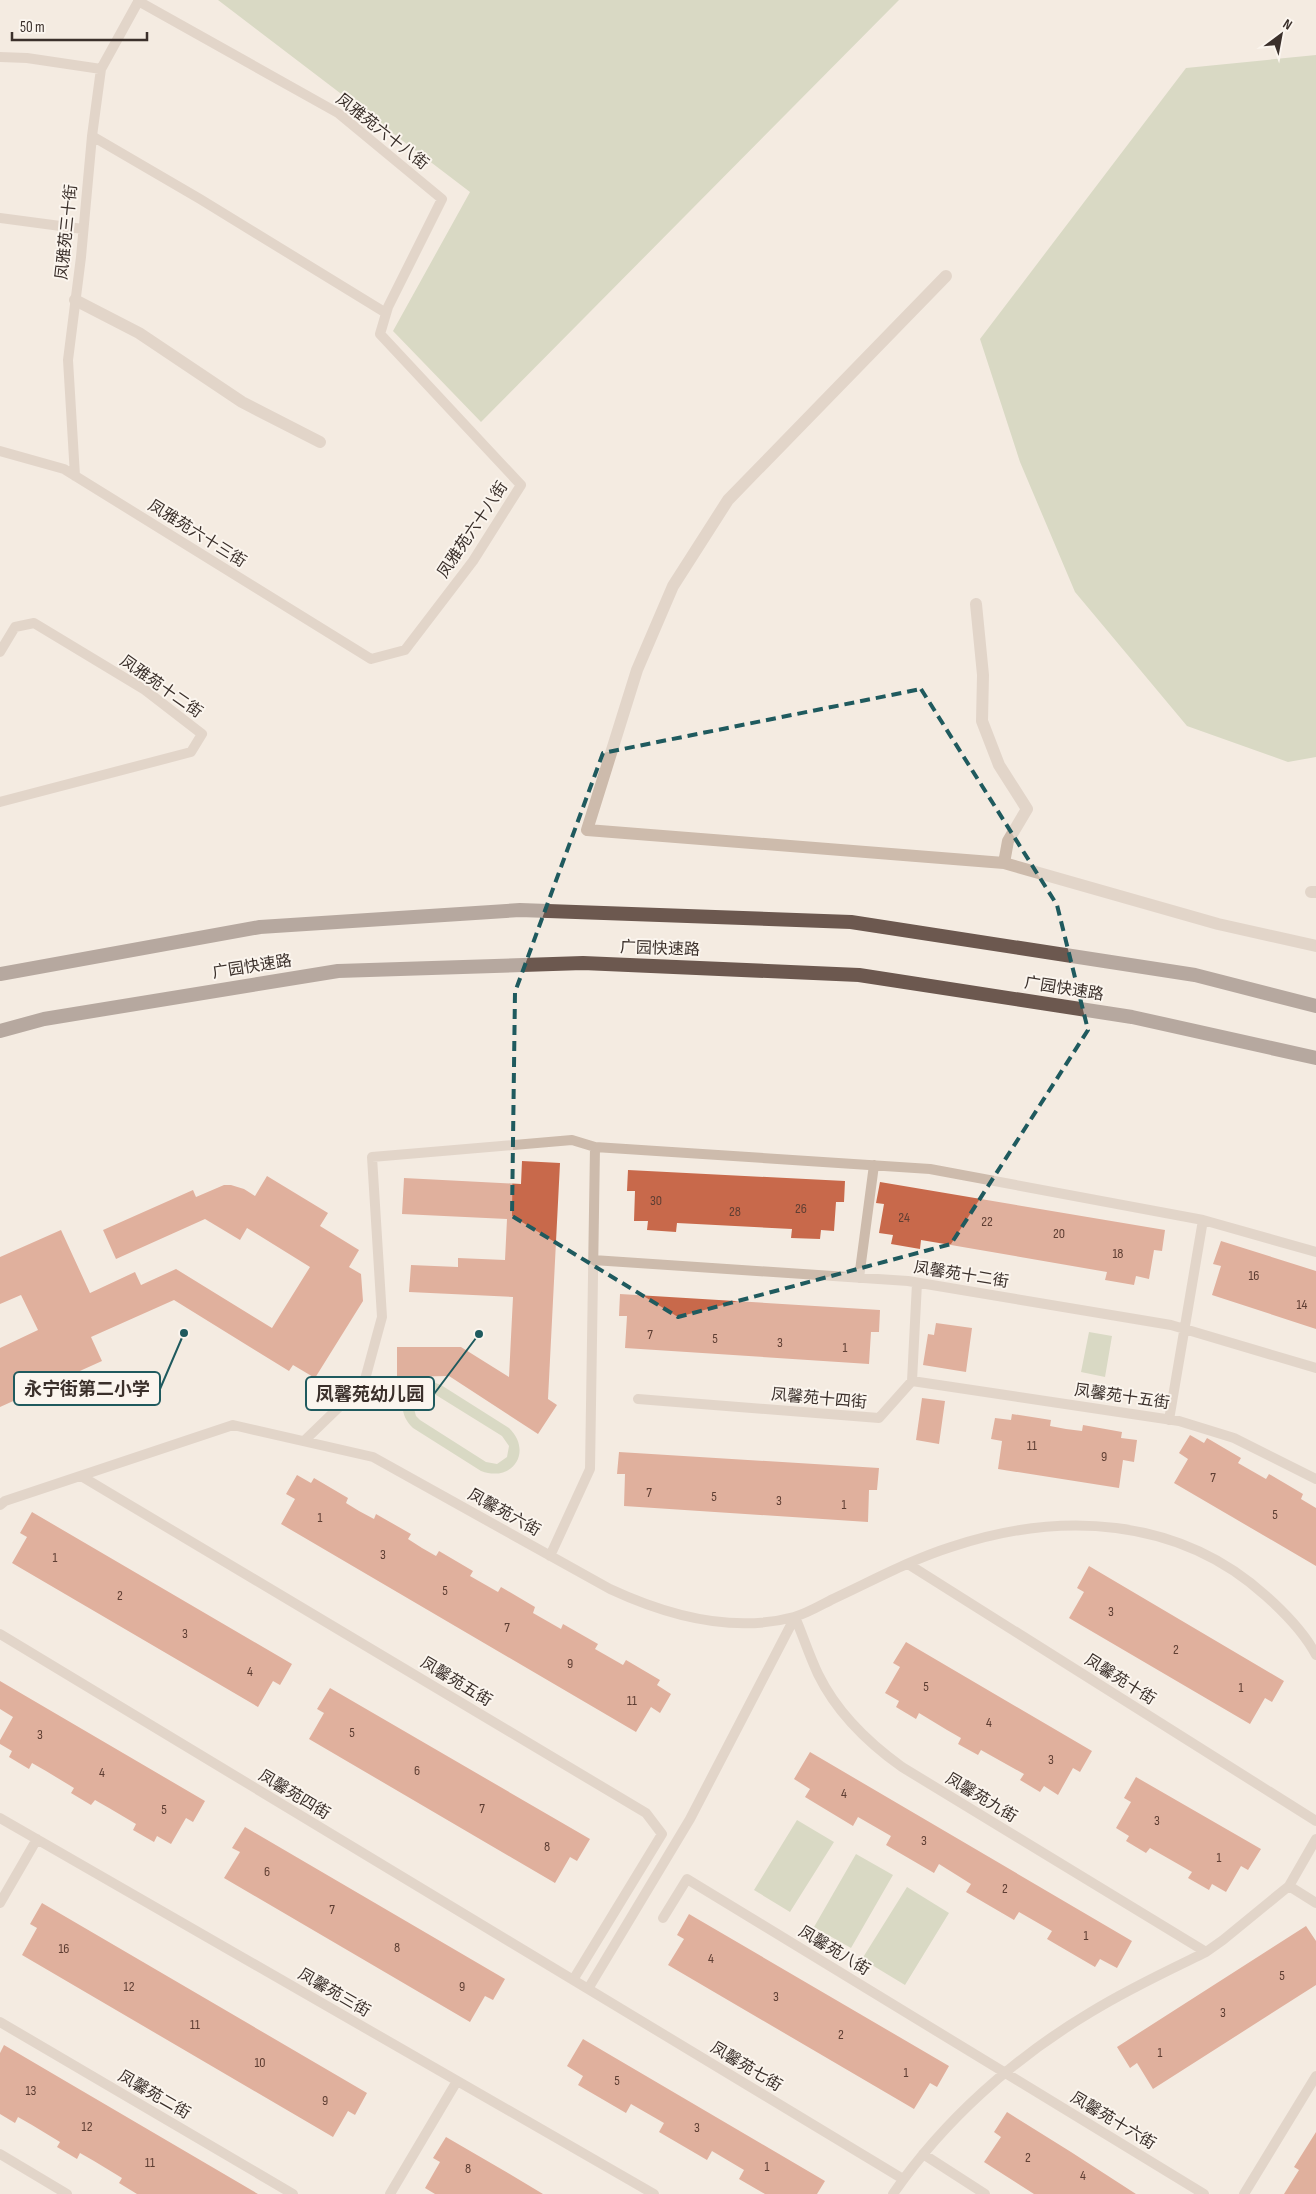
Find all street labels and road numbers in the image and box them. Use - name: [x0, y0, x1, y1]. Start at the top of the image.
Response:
- street label: 凤雅苑六十八街: [332, 90, 432, 174]
- street label: 凤雅苑三十街: [53, 183, 81, 281]
- street label: 凤雅苑六十八街: [434, 478, 512, 582]
- street label: 凤雅苑六十三街: [144, 496, 250, 572]
- street label: 凤雅苑十二街: [116, 652, 206, 722]
- street label: 广园快速路: [620, 938, 700, 960]
- street label: 广园快速路: [211, 951, 293, 983]
- street label: 广园快速路: [1023, 973, 1105, 1005]
- street label: 凤馨苑十二街: [912, 1258, 1010, 1292]
- street label: 凤馨苑十五街: [1073, 1381, 1171, 1413]
- street label: 凤馨苑十四街: [770, 1385, 868, 1413]
- street label: 凤馨苑六街: [464, 1485, 544, 1541]
- street label: 凤馨苑十街: [1081, 1651, 1159, 1709]
- street label: 凤馨苑五街: [417, 1653, 495, 1711]
- street label: 凤馨苑四街: [255, 1766, 333, 1824]
- street label: 凤馨苑九街: [942, 1769, 1020, 1827]
- street label: 凤馨苑八街: [795, 1922, 873, 1980]
- street label: 凤馨苑三街: [295, 1965, 373, 2021]
- street label: 凤馨苑七街: [707, 2038, 785, 2096]
- street label: 凤馨苑二街: [115, 2067, 193, 2123]
- street label: 凤馨苑十六街: [1067, 2088, 1159, 2154]

